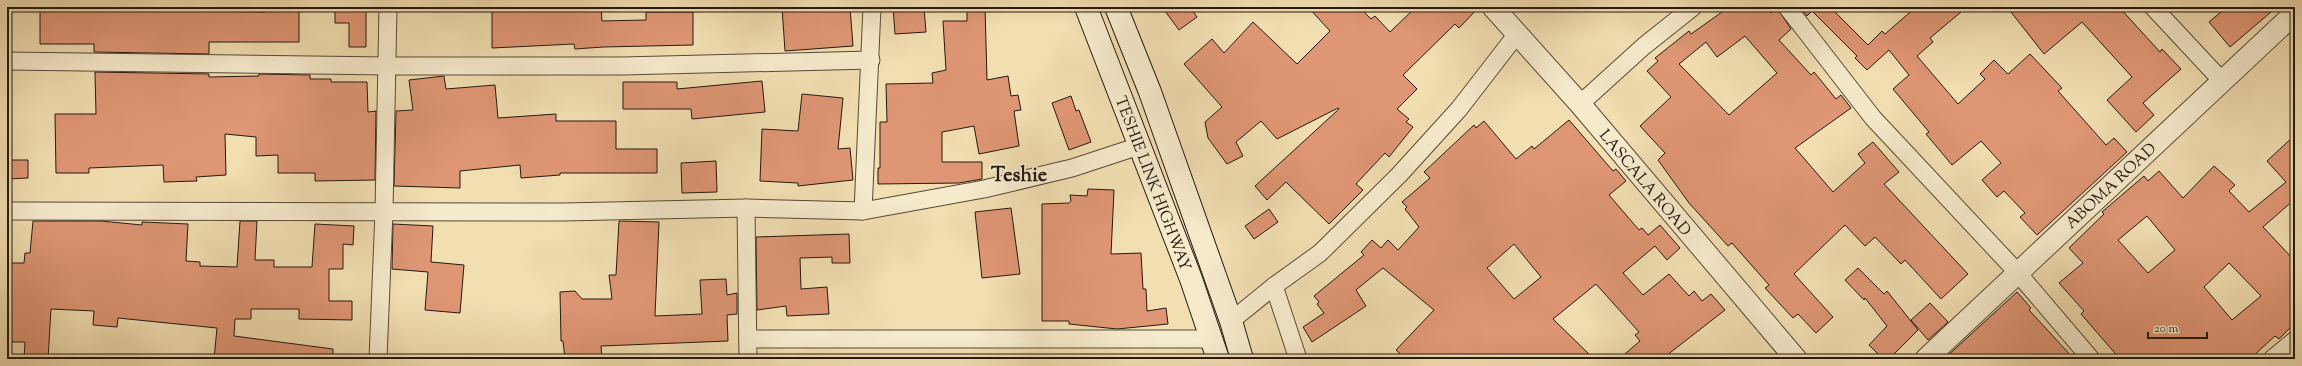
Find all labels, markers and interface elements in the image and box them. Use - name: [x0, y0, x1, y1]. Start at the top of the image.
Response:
- street label: TESHIE LINK HIGHWAY: [1108, 93, 1196, 275]
- street label: LASCALA ROAD: [1593, 125, 1696, 242]
- street label: ABOMA ROAD: [2061, 138, 2162, 235]
- district label: Teshie: [991, 162, 1047, 191]
- scale bar: [2148, 314, 2207, 340]
- text: 20 m: [2154, 320, 2179, 338]

